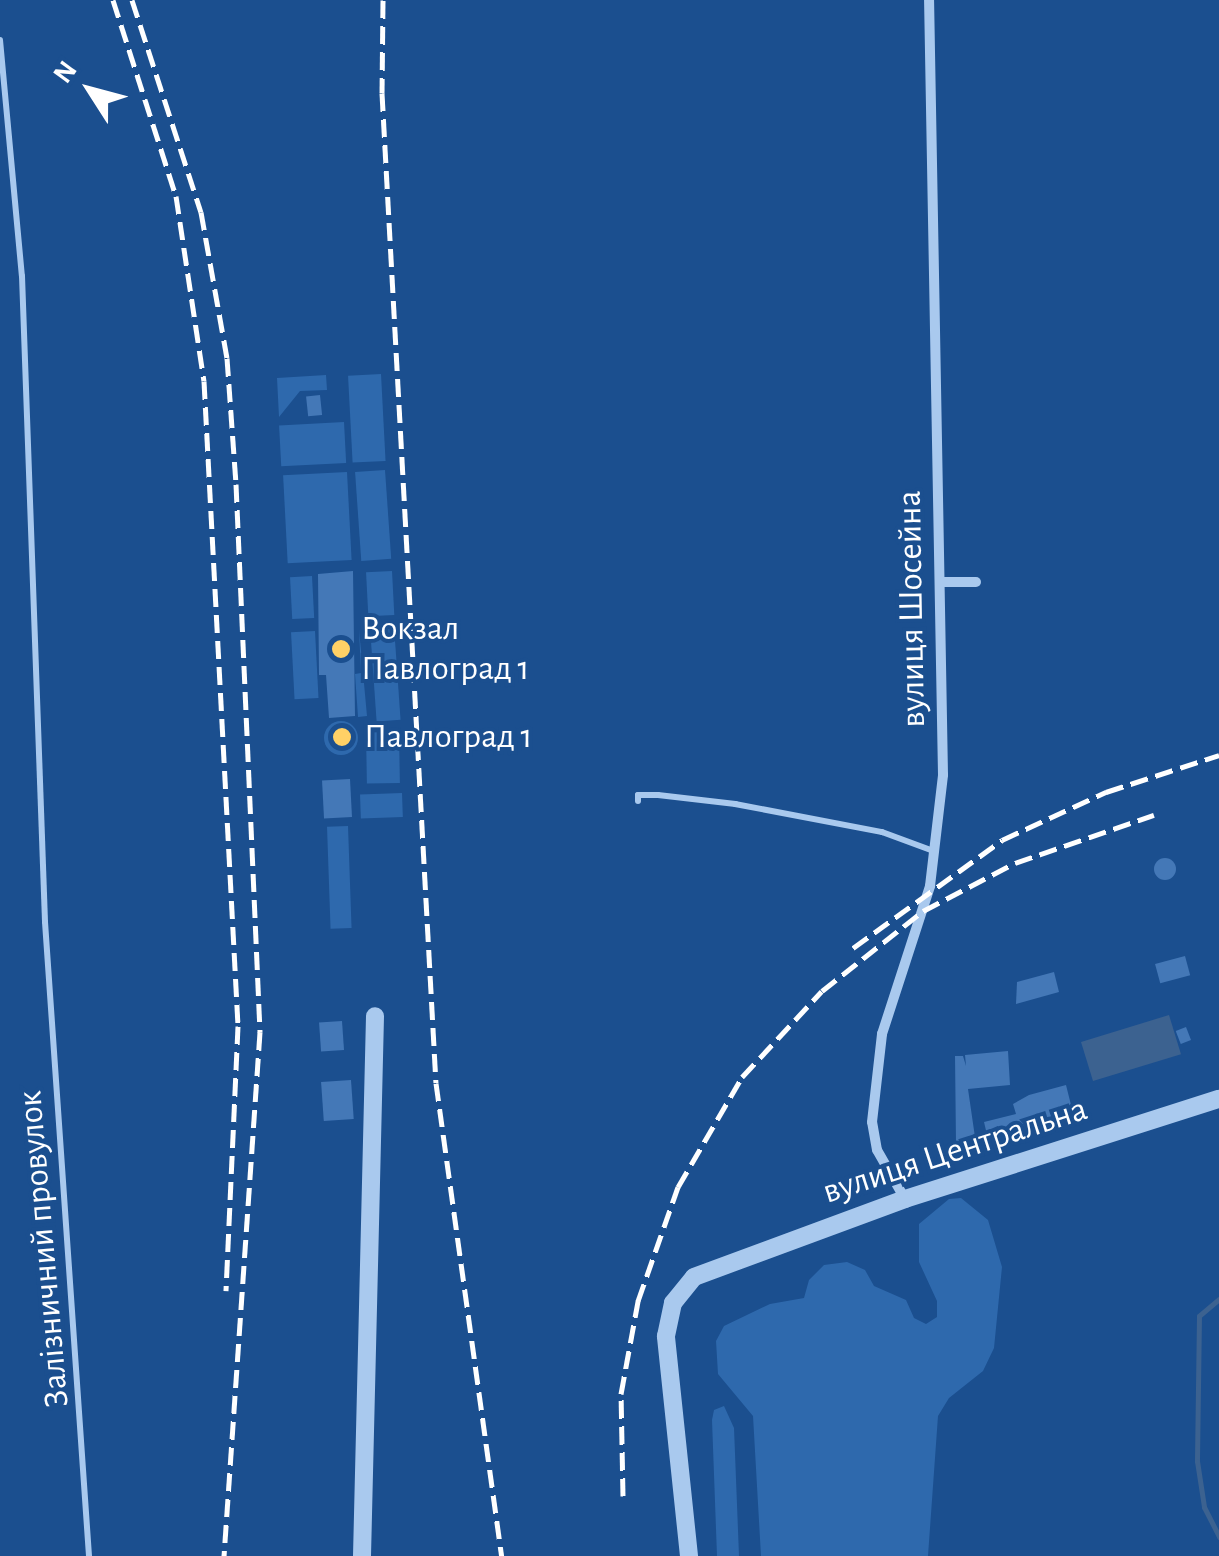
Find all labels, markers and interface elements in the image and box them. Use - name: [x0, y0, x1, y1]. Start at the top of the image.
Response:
- north arrow: [40, 40, 140, 140]
- text: N: [49, 56, 83, 88]
- street label: вулиця Шосейна: [889, 490, 935, 728]
- place label: Вокзал Павлоград 1: [361, 608, 530, 690]
- marker: Вокзал Павлоград 1: [330, 638, 352, 660]
- place label: Павлоград 1: [364, 716, 533, 758]
- marker: Павлоград 1: [329, 724, 355, 750]
- street label: вулиця Центральна: [817, 1088, 1093, 1214]
- street label: Залізничний провулок: [9, 1089, 79, 1409]

